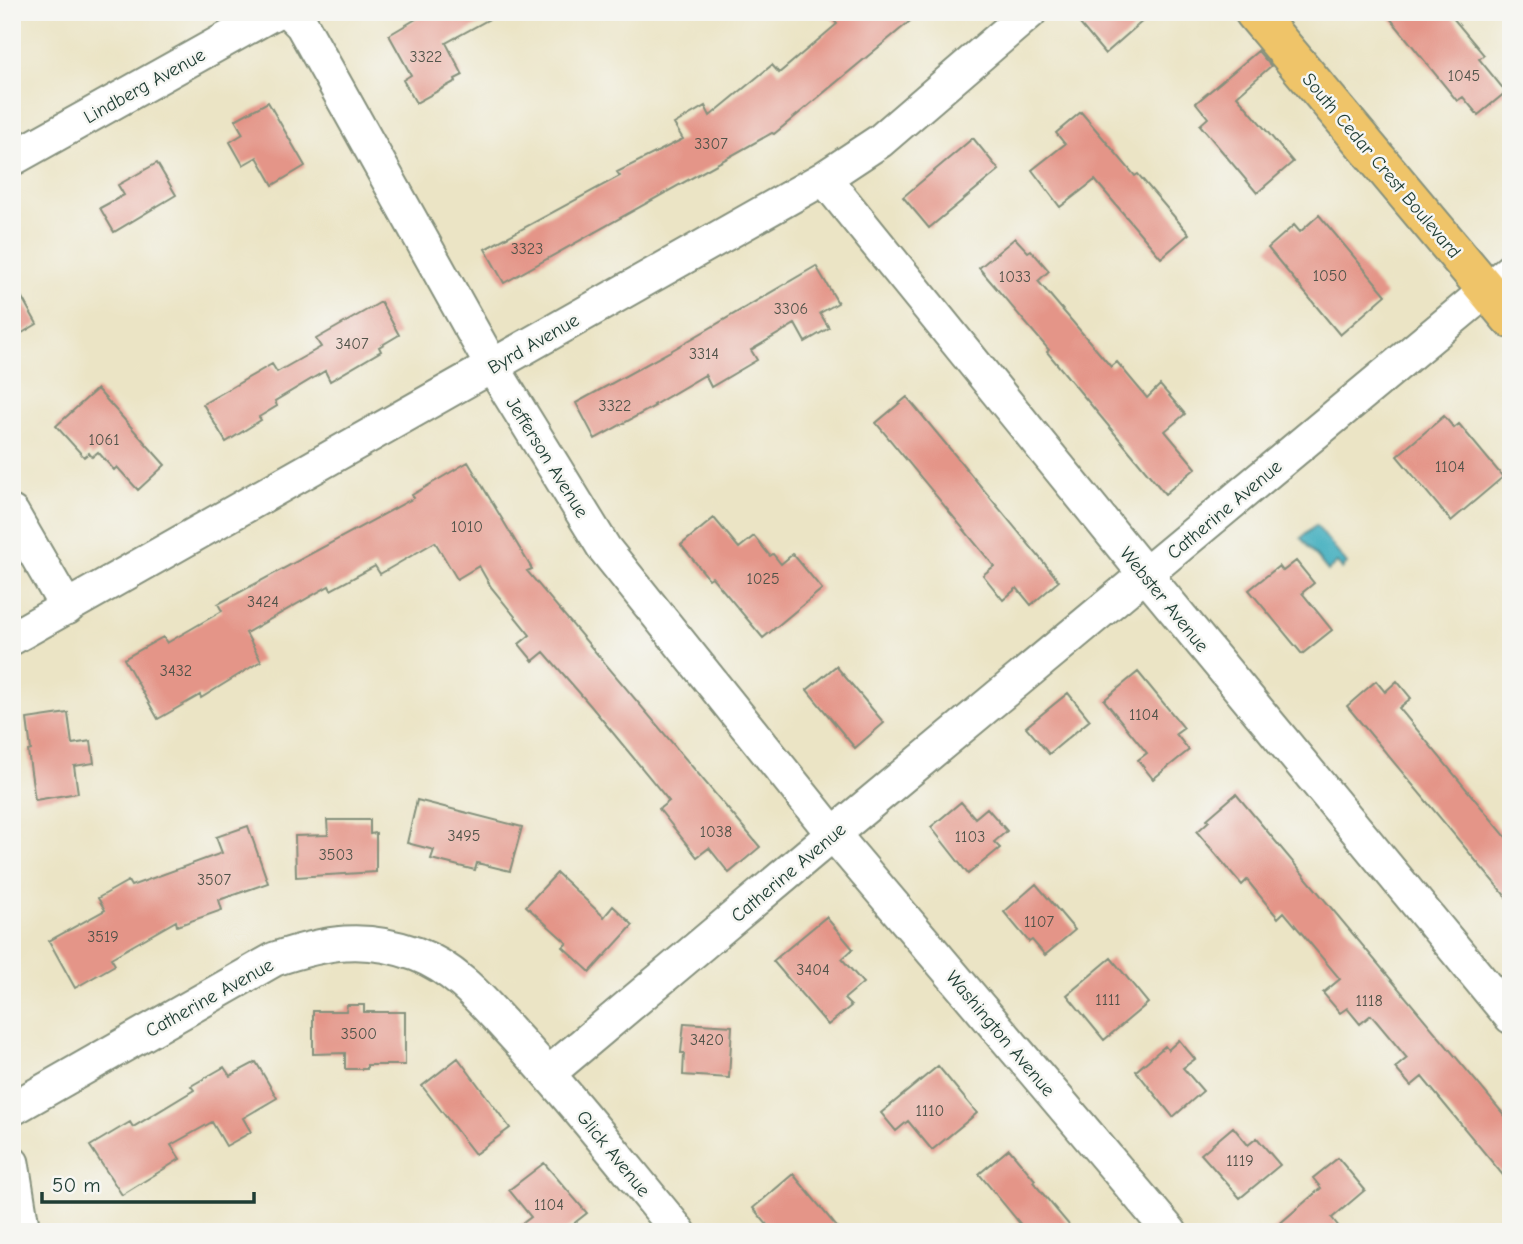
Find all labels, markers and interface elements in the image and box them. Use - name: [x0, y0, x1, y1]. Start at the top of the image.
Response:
- street label: Lindberg Avenue: [80, 43, 209, 128]
- house number: 3322: [410, 48, 442, 66]
- house number: 1045: [1448, 67, 1480, 85]
- street label: South Cedar Crest Boulevard: [1297, 69, 1465, 263]
- house number: 3307: [694, 135, 728, 153]
- house number: 3323: [511, 240, 543, 258]
- house number: 1050: [1313, 267, 1347, 285]
- house number: 1033: [999, 268, 1031, 286]
- house number: 3306: [774, 300, 808, 318]
- street label: Byrd Avenue: [484, 309, 583, 379]
- house number: 3407: [335, 335, 369, 353]
- house number: 3314: [689, 345, 719, 363]
- street label: Jefferson Avenue: [501, 393, 593, 522]
- house number: 3322: [599, 397, 631, 415]
- house number: 1061: [88, 431, 120, 449]
- street label: Catherine Avenue: [1163, 455, 1286, 564]
- house number: 1104: [1435, 458, 1465, 476]
- house number: 1010: [451, 518, 483, 536]
- street label: Webster Avenue: [1115, 543, 1213, 657]
- house number: 1025: [746, 570, 780, 588]
- house number: 3424: [247, 593, 279, 611]
- house number: 3432: [160, 662, 192, 680]
- house number: 1104: [1129, 706, 1159, 724]
- street label: Catherine Avenue: [727, 818, 850, 927]
- house number: 1038: [700, 823, 732, 841]
- house number: 3495: [447, 827, 481, 845]
- house number: 1103: [955, 828, 985, 846]
- house number: 3503: [319, 846, 353, 864]
- house number: 3507: [197, 871, 231, 889]
- house number: 1107: [1024, 913, 1054, 931]
- house number: 3519: [87, 928, 119, 946]
- street label: Catherine Avenue: [142, 954, 277, 1042]
- house number: 3404: [796, 961, 830, 979]
- street label: Washington Avenue: [941, 966, 1059, 1101]
- house number: 1111: [1095, 991, 1121, 1009]
- house number: 1118: [1355, 992, 1383, 1010]
- house number: 3500: [341, 1025, 377, 1043]
- house number: 3420: [690, 1031, 724, 1049]
- house number: 1110: [916, 1102, 944, 1120]
- street label: Glick Avenue: [572, 1106, 655, 1201]
- house number: 1119: [1226, 1152, 1254, 1170]
- scale bar: [42, 1160, 254, 1204]
- text: 50 m: [52, 1173, 101, 1197]
- house number: 1104: [534, 1196, 564, 1214]

